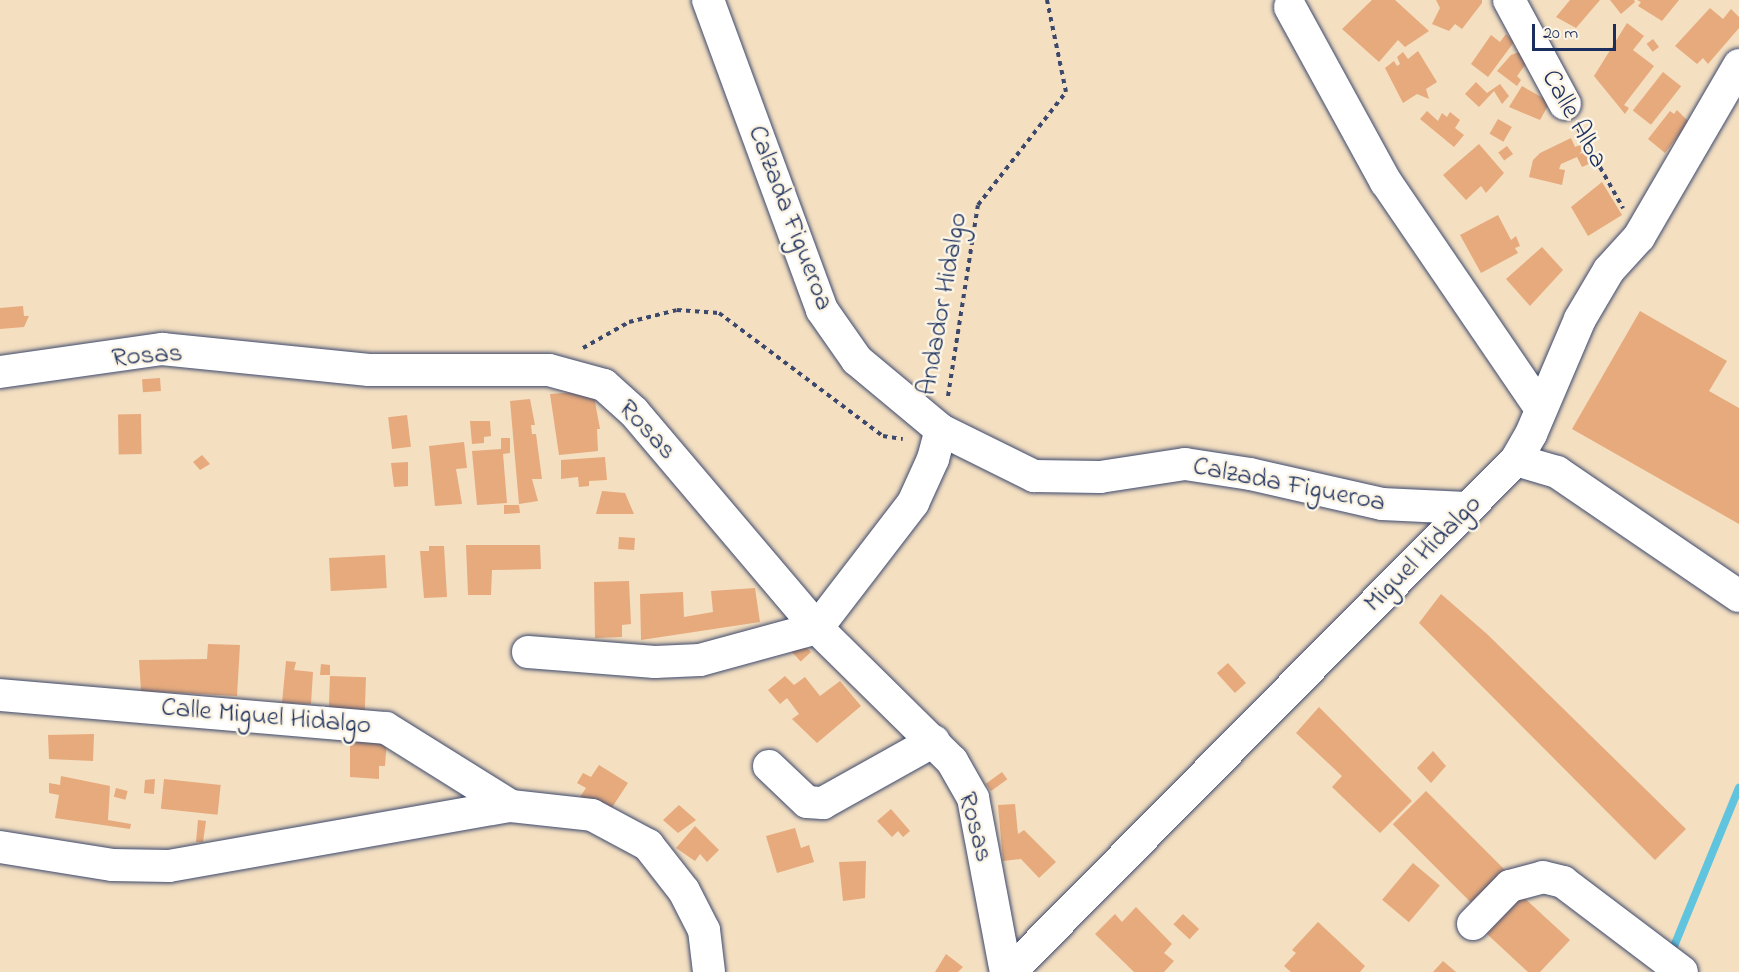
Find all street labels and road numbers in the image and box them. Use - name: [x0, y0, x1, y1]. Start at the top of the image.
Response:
- street label: Calle Alba: [1534, 64, 1614, 174]
- street label: Calzada Figueroa: [740, 121, 840, 315]
- street label: Andador Hidalgo: [911, 210, 975, 398]
- street label: Rosas: [110, 337, 184, 375]
- street label: Rosas: [611, 393, 683, 467]
- street label: Calzada Figueroa: [1190, 450, 1388, 520]
- street label: Miguel Hidalgo: [1357, 488, 1489, 620]
- street label: Calle Miguel Hidalgo: [160, 692, 372, 742]
- street label: Rosas: [950, 788, 1000, 866]

